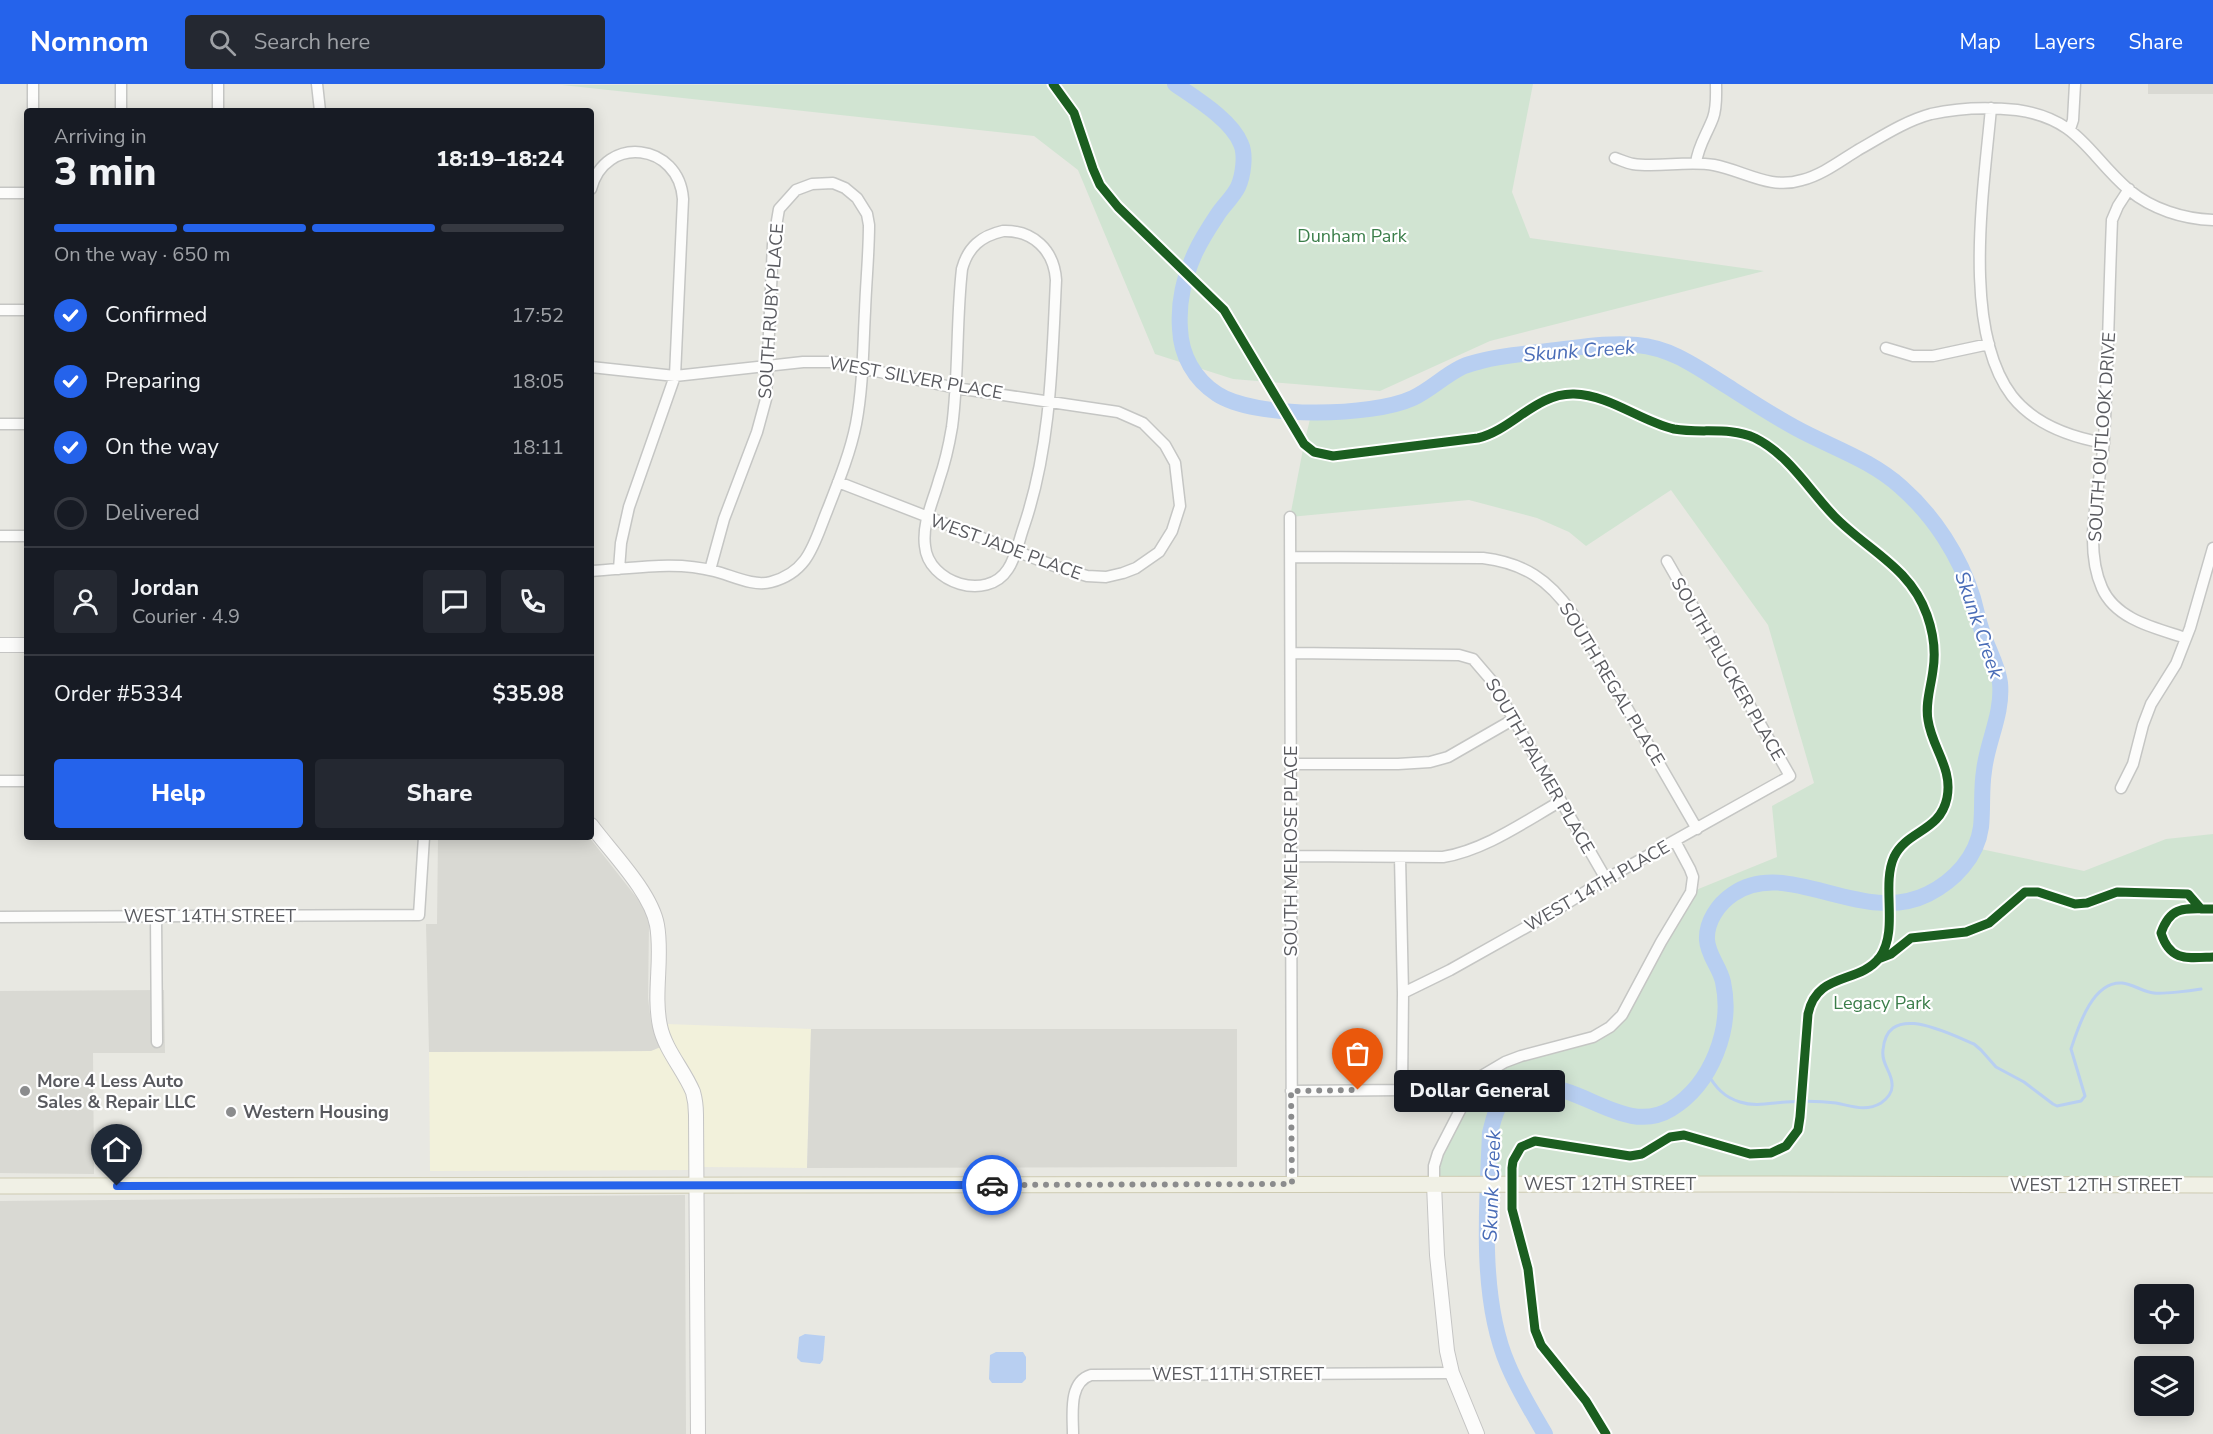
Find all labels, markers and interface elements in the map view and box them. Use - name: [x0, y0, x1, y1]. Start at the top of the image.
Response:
- search box: [185, 15, 605, 69]
- text: Nomnom: [30, 23, 149, 61]
- icon: search: [206, 26, 239, 59]
- text: Search here: [254, 27, 370, 57]
- text: Map: [1959, 28, 2001, 56]
- text: Layers: [2034, 28, 2095, 56]
- text: Share: [2128, 28, 2183, 56]
- text: Arriving in: [54, 123, 147, 150]
- text: 18:19–18:24: [436, 144, 564, 174]
- text: 3 min: [54, 146, 157, 199]
- street label: SOUTH RUBY PLACE: [753, 222, 789, 400]
- park label: Dunham Park: [1297, 224, 1408, 248]
- text: On the way · 650 m: [54, 241, 230, 268]
- icon: check: [54, 299, 87, 332]
- text: Confirmed: [105, 300, 207, 330]
- text: 17:52: [511, 302, 564, 329]
- street label: SOUTH OUTLOOK DRIVE: [2083, 331, 2121, 543]
- water label: Skunk Creek: [1522, 334, 1637, 368]
- street label: WEST SILVER PLACE: [827, 351, 1005, 405]
- icon: check: [54, 365, 87, 398]
- text: Preparing: [105, 366, 201, 396]
- text: 18:05: [511, 368, 564, 395]
- icon: check: [54, 431, 87, 464]
- text: On the way: [105, 432, 219, 462]
- text: 18:11: [511, 434, 564, 461]
- text: Delivered: [105, 498, 200, 528]
- street label: WEST JADE PLACE: [927, 508, 1085, 586]
- water label: Skunk Creek: [1948, 568, 2010, 683]
- button: person: [54, 570, 117, 633]
- button: chat: [423, 570, 486, 633]
- button: phone: [501, 570, 564, 633]
- text: Jordan: [132, 573, 199, 603]
- street label: SOUTH PLUCKER PLACE: [1666, 573, 1790, 765]
- street label: SOUTH REGAL PLACE: [1554, 598, 1670, 770]
- text: Courier · 4.9: [132, 603, 240, 630]
- street label: SOUTH PALMER PLACE: [1480, 674, 1600, 858]
- text: Order #5334: [54, 679, 183, 709]
- text: $35.98: [493, 679, 564, 709]
- street label: SOUTH MELROSE PLACE: [1279, 745, 1303, 957]
- button: Help: [54, 759, 303, 828]
- button: Share: [315, 759, 564, 828]
- street label: WEST 14TH PLACE: [1520, 835, 1674, 937]
- street label: WEST 14TH STREET: [124, 904, 296, 928]
- park label: Legacy Park: [1833, 991, 1932, 1015]
- pin: [1332, 1028, 1383, 1090]
- icon: bag: [1341, 1037, 1374, 1070]
- place label: More 4 Less Auto Sales & Repair LLC: [37, 1069, 196, 1114]
- callout: Dollar General: [1394, 1069, 1565, 1111]
- text: Dollar General: [1409, 1077, 1550, 1104]
- marker: More 4 Less Auto Sales & Repair LLC: [18, 1084, 32, 1098]
- place label: Western Housing: [243, 1100, 389, 1124]
- marker: Western Housing: [224, 1105, 238, 1119]
- pin: [91, 1124, 142, 1186]
- water label: Skunk Creek: [1477, 1129, 1507, 1242]
- icon: home: [100, 1133, 133, 1166]
- courier: [962, 1155, 1022, 1215]
- icon: car: [976, 1169, 1009, 1202]
- street label: WEST 12TH STREET: [1524, 1172, 1696, 1196]
- street label: WEST 12TH STREET: [2010, 1173, 2182, 1197]
- map controls: [2134, 1284, 2194, 1416]
- button: locate: [2134, 1284, 2194, 1344]
- button: layers: [2134, 1356, 2194, 1416]
- street label: WEST 11TH STREET: [1152, 1362, 1324, 1386]

